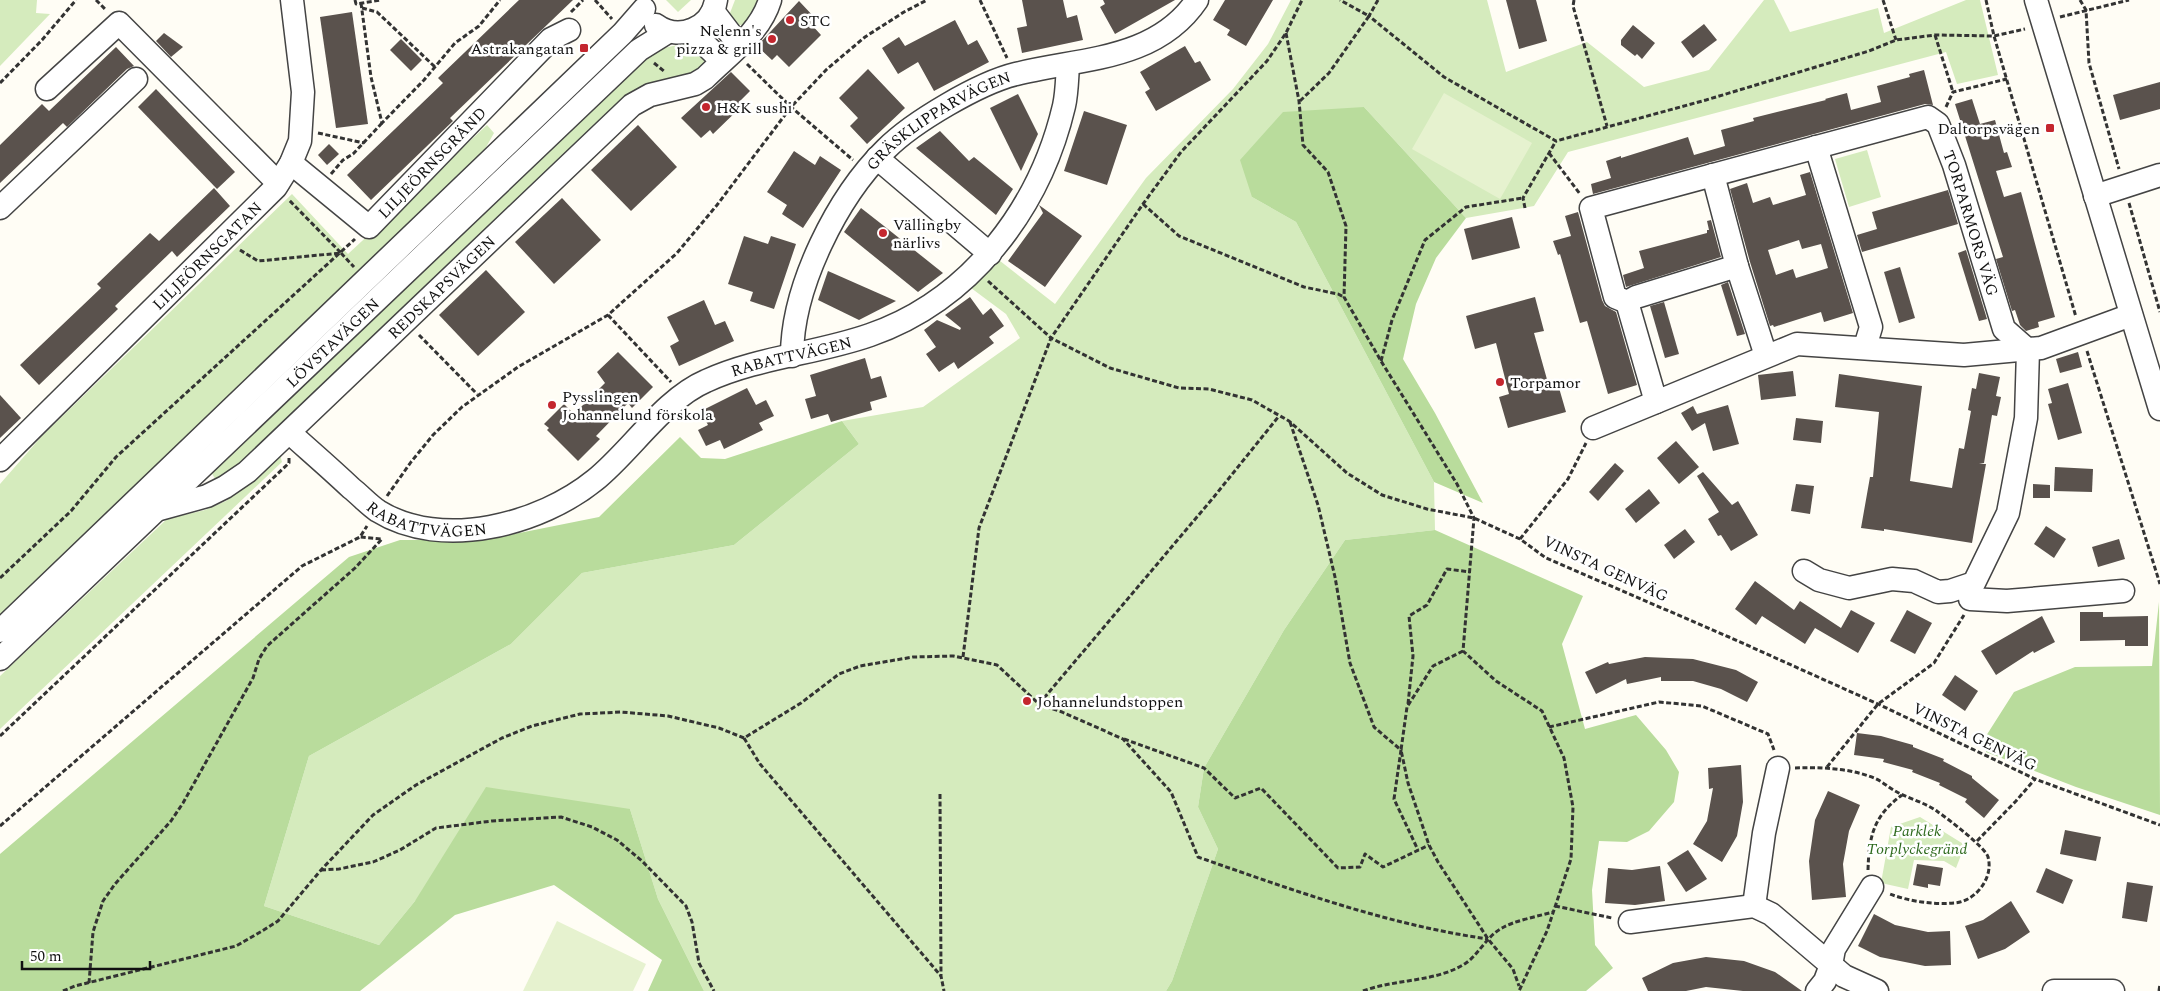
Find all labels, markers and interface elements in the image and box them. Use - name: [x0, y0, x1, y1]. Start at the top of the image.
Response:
- place label: STC: [800, 9, 831, 33]
- marker: STC: [784, 14, 796, 26]
- place label: Nelenn's pizza & grill: [676, 19, 762, 61]
- marker: Nelenn's pizza & grill: [766, 33, 778, 45]
- place label: Astrakangatan: [470, 37, 574, 61]
- marker: Astrakangatan: [578, 42, 590, 54]
- street label: GRÄSKLIPPARVÄGEN: [861, 65, 1014, 176]
- place label: H&K sushi: [716, 96, 793, 120]
- marker: H&K sushi: [700, 101, 712, 113]
- street label: LILJEÖRNSGRÄND: [372, 102, 492, 224]
- place label: Daltorpsvägen: [1937, 117, 2040, 141]
- marker: Daltorpsvägen: [2044, 122, 2056, 134]
- street label: TORPARMORS VÄG: [1936, 147, 2004, 299]
- street label: LILJEÖRNSGATAN: [147, 196, 268, 316]
- place label: Vällingby närlivs: [893, 213, 962, 255]
- marker: Vällingby närlivs: [877, 227, 889, 239]
- street label: REDSKAPSVÄGEN: [383, 230, 501, 345]
- street label: LÖVSTAVÄGEN: [281, 292, 385, 394]
- street label: RABATTVÄGEN: [728, 330, 855, 383]
- place label: Torpamor: [1510, 371, 1581, 395]
- marker: Torpamor: [1494, 376, 1506, 388]
- place label: Pysslingen Johannelund förskola: [562, 385, 713, 427]
- marker: Pysslingen Johannelund förskola: [546, 399, 558, 411]
- street label: RABATTVÄGEN: [361, 495, 488, 544]
- street label: VINSTA GENVÄG: [1539, 529, 1672, 608]
- place label: Johannelundstoppen: [1037, 690, 1183, 714]
- marker: Johannelundstoppen: [1021, 695, 1033, 707]
- street label: VINSTA GENVÄG: [1908, 696, 2041, 777]
- park label: Parklek Torplyckegränd: [1867, 819, 1967, 861]
- scale bar: [22, 938, 150, 970]
- text: 50 m: [30, 945, 62, 968]

